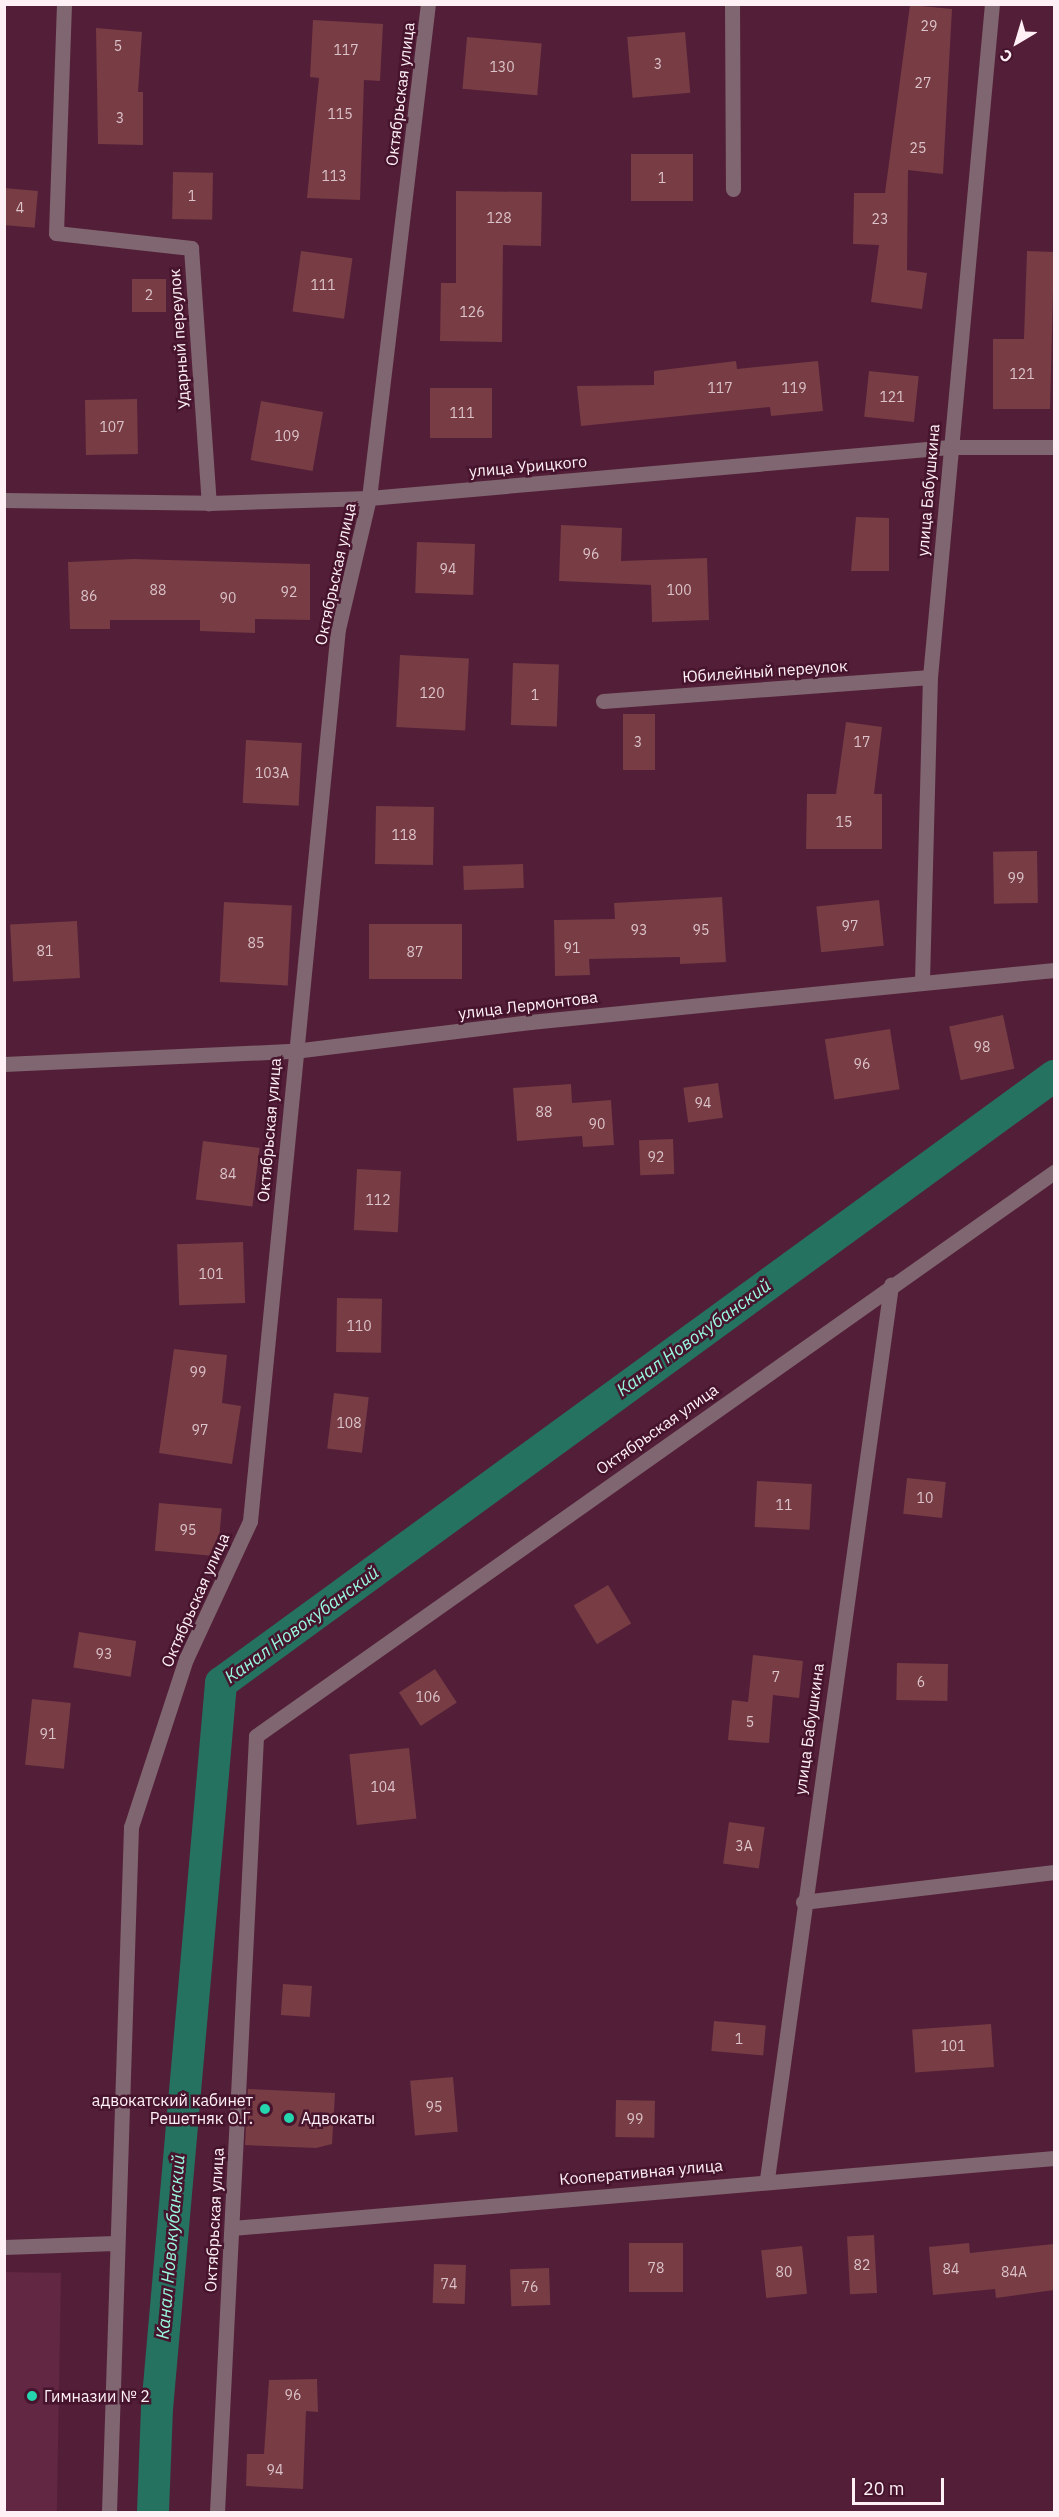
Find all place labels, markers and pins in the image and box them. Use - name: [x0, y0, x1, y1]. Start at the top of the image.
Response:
- place label: адвокатский кабинет Решетняк О.Г.: [92, 2090, 253, 2128]
- marker: адвокатский кабинет Решетняк О.Г.: [258, 2102, 272, 2116]
- place label: Адвокаты: [301, 2108, 375, 2128]
- marker: Адвокаты: [282, 2111, 296, 2125]
- place label: Гимназии № 2: [44, 2386, 150, 2406]
- marker: Гимназии № 2: [25, 2389, 39, 2403]

